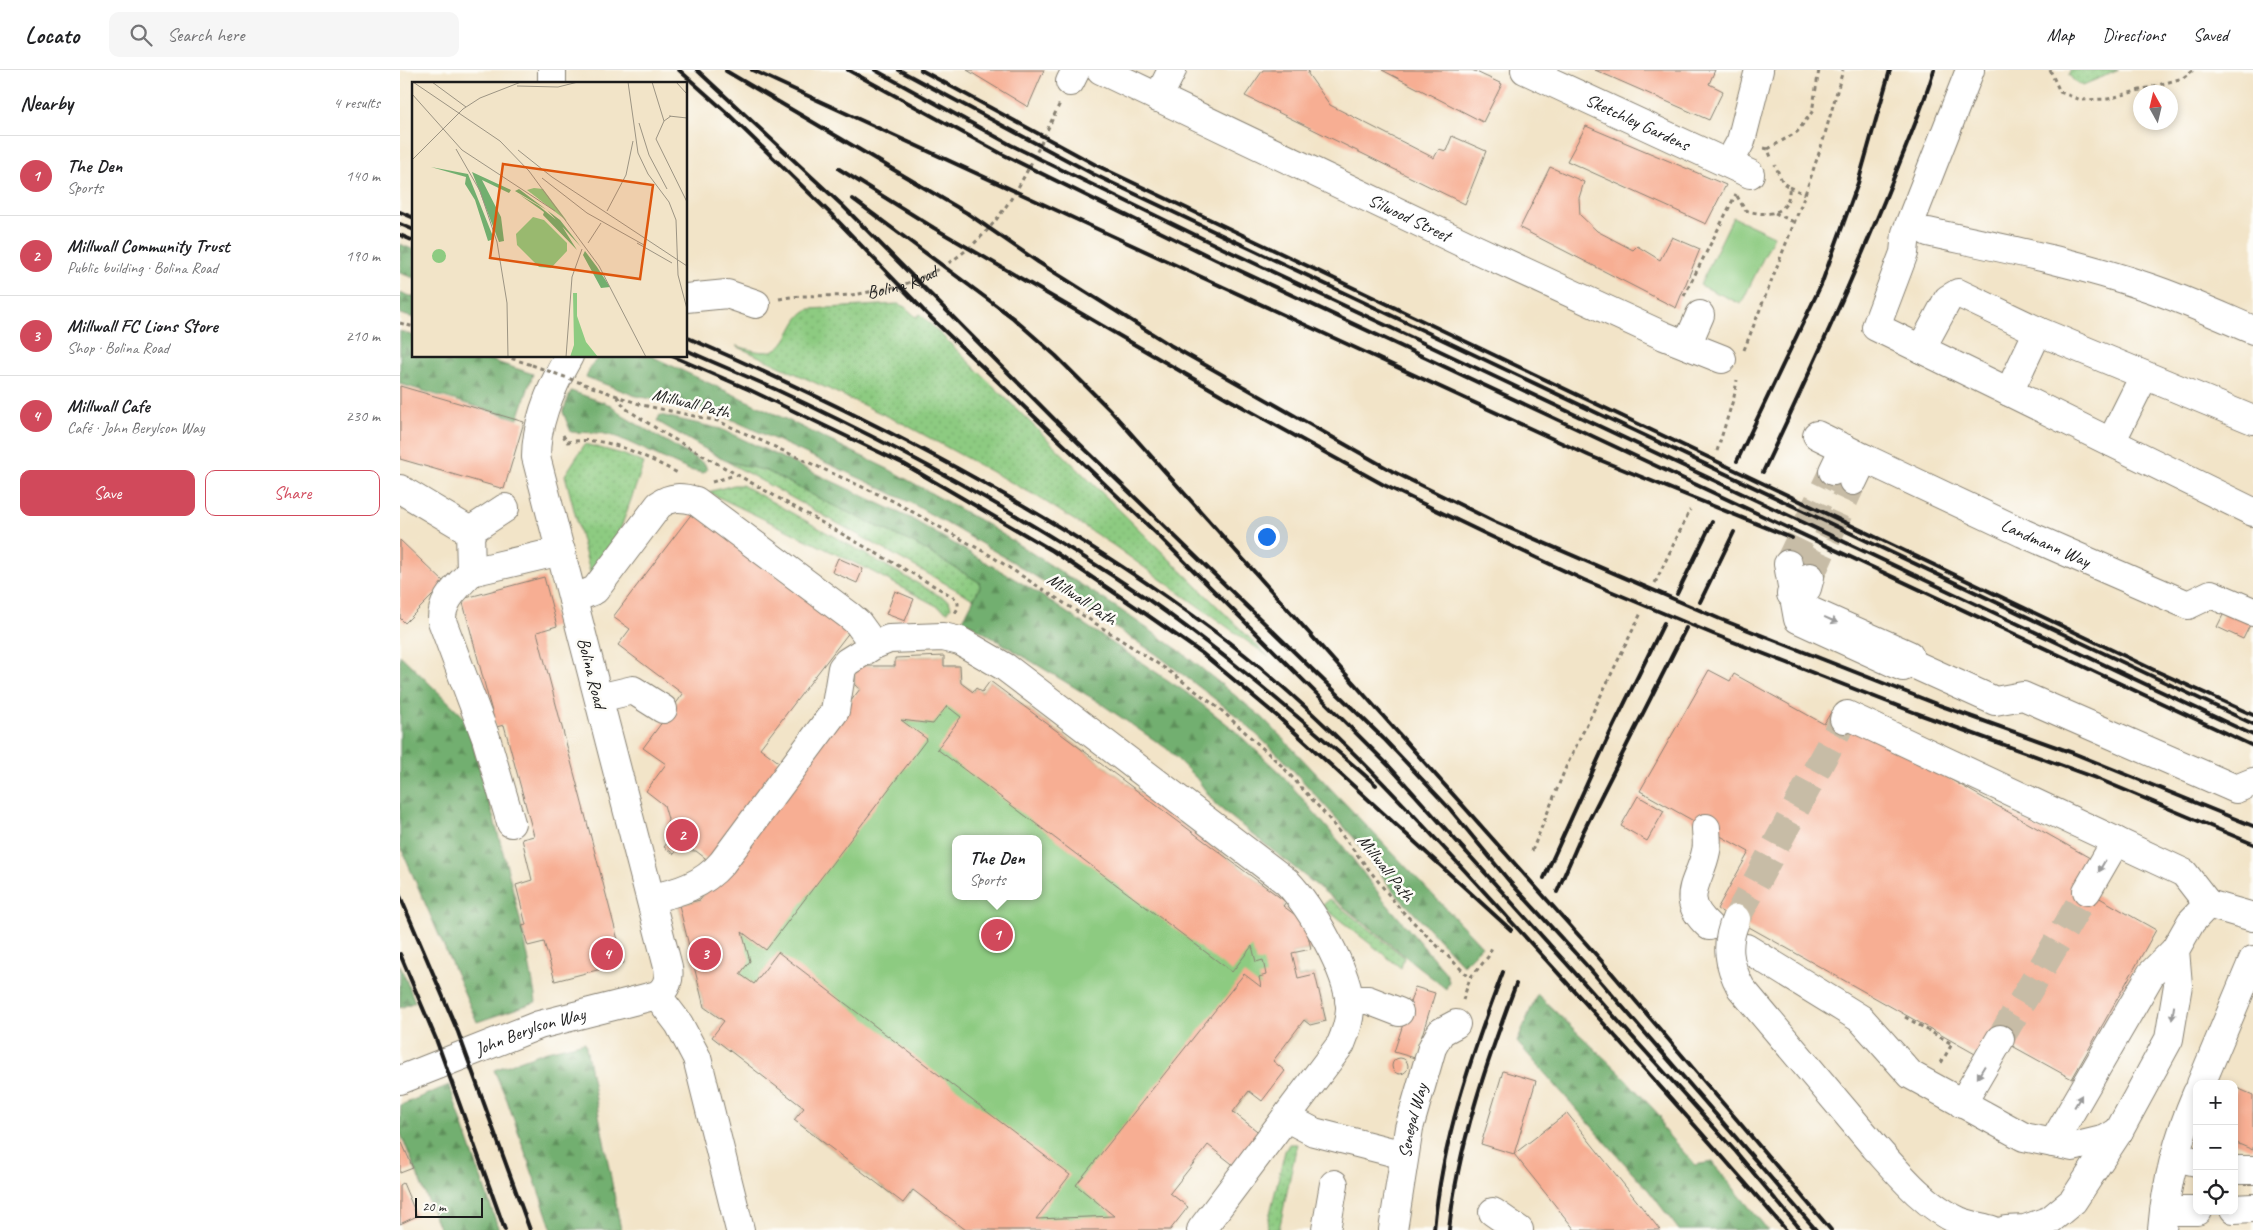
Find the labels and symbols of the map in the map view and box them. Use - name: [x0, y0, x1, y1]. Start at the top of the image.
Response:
- inset map: [412, 82, 688, 358]
- north arrow: [2133, 85, 2178, 130]
- street label: Sketchley Gardens: [1582, 89, 1695, 156]
- street label: Silwood Street: [1365, 189, 1457, 248]
- street label: Bolina Road: [865, 259, 944, 303]
- street label: Millwall Path: [650, 383, 734, 424]
- street label: Landmann Way: [1998, 513, 2095, 573]
- your location: [1254, 524, 1280, 550]
- street label: Millwall Path: [1043, 568, 1122, 631]
- one-way arrow: [1824, 617, 1838, 625]
- street label: Bolina Road: [573, 635, 612, 713]
- pin: 2: [666, 816, 698, 854]
- street label: Millwall Path: [1353, 830, 1420, 907]
- one-way arrow: [2098, 859, 2106, 873]
- pin: 1: [981, 916, 1013, 954]
- pin: 4: [591, 935, 623, 973]
- pin: 3: [689, 935, 721, 973]
- street label: John Berylson Way: [471, 1002, 589, 1061]
- one-way arrow: [2169, 1005, 2177, 1021]
- one-way arrow: [1976, 1065, 1985, 1078]
- street label: Senegal Way: [1393, 1079, 1433, 1160]
- one-way arrow: [2073, 1095, 2082, 1108]
- scale bar: [415, 1195, 482, 1218]

